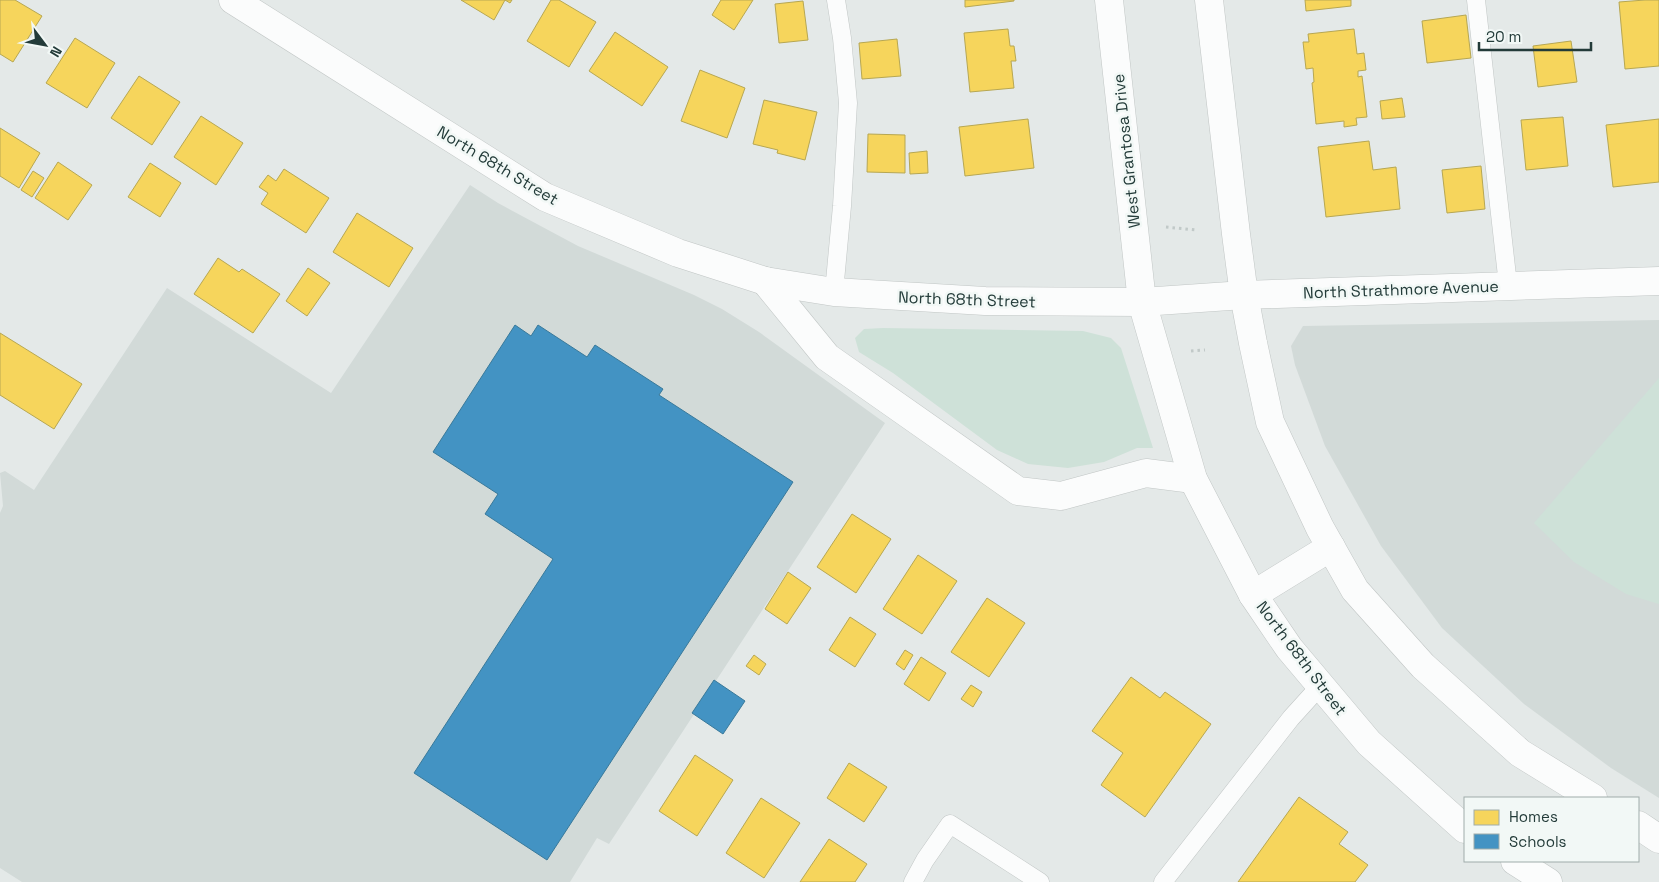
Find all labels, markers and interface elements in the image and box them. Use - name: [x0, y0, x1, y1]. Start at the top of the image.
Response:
- north arrow: [20, 20, 70, 70]
- scale bar: [1479, 20, 1592, 52]
- text: 20 m: [1486, 27, 1521, 46]
- text: N: [46, 43, 66, 61]
- street label: West Grantosa Drive: [1108, 73, 1145, 229]
- street label: North 68th Street: [433, 121, 562, 210]
- street label: North Strathmore Avenue: [1303, 276, 1499, 303]
- street label: North 68th Street: [898, 287, 1036, 312]
- street label: North 68th Street: [1252, 597, 1351, 720]
- legend: [1464, 797, 1639, 862]
- text: Homes: [1509, 807, 1558, 826]
- text: Schools: [1509, 832, 1567, 851]

